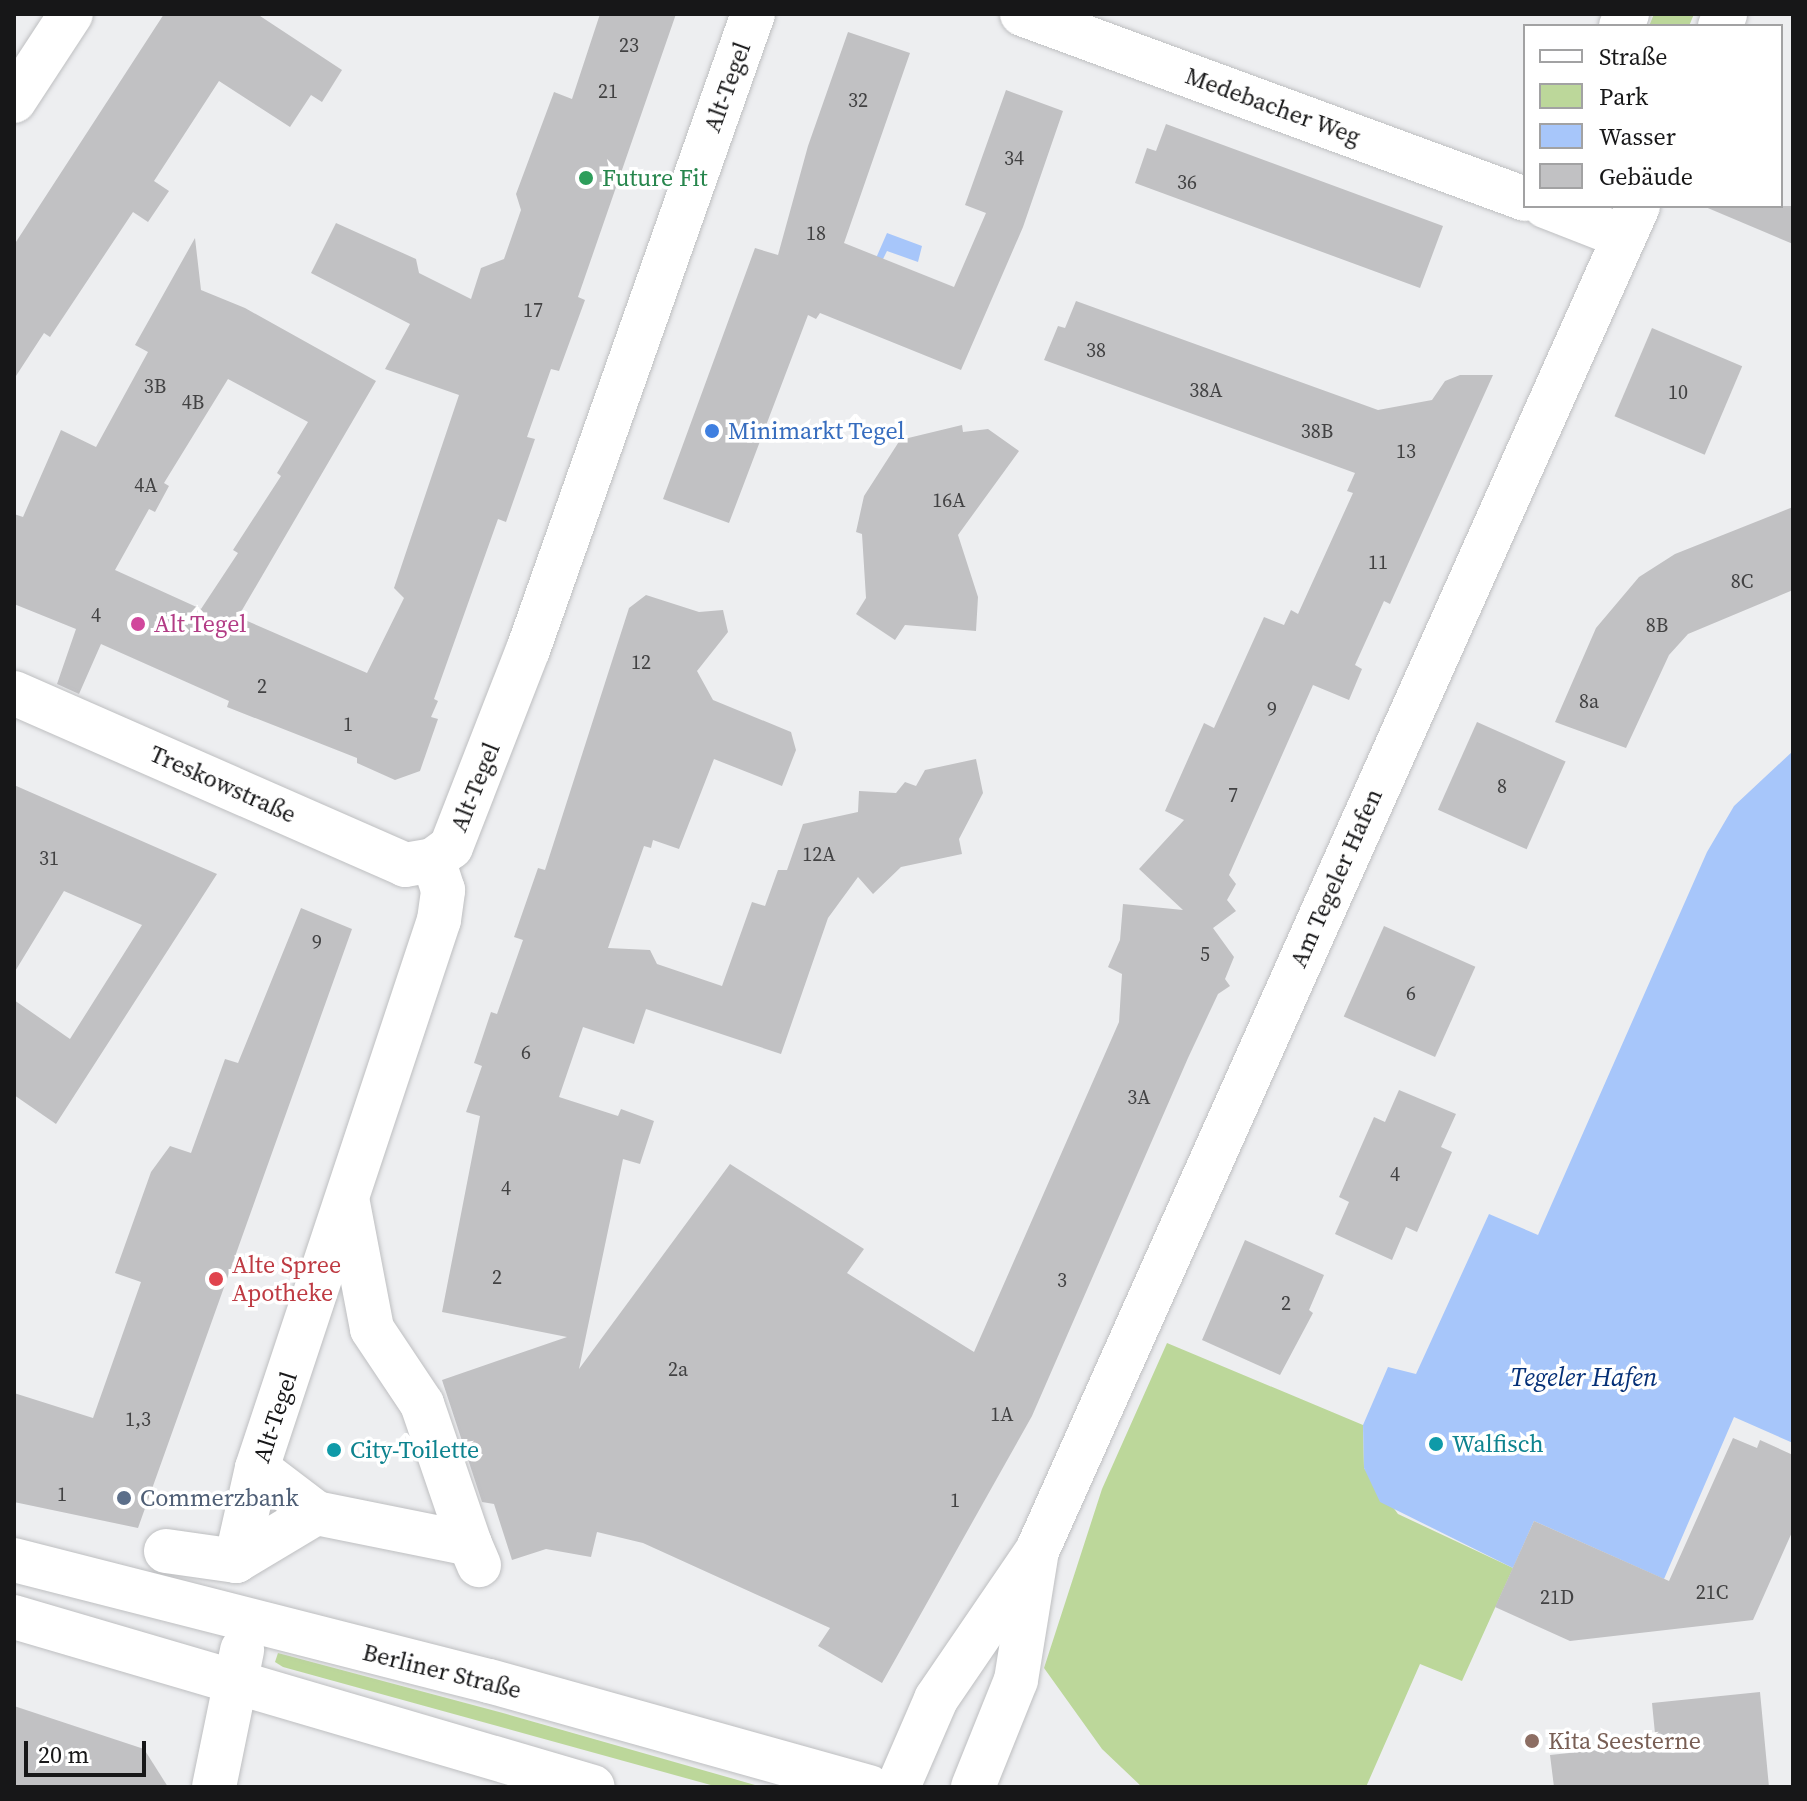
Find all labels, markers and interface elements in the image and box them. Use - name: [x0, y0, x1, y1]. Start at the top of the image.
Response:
- legend: [1523, 24, 1783, 208]
- house number: 23: [619, 33, 639, 57]
- street label: Alt-Tegel: [697, 38, 757, 136]
- text: Straße: [1599, 40, 1667, 73]
- street label: Medebacher Weg: [1181, 61, 1365, 151]
- house number: 21: [598, 79, 618, 103]
- text: Park: [1599, 80, 1648, 113]
- house number: 32: [848, 88, 868, 112]
- text: Wasser: [1599, 120, 1676, 153]
- house number: 34: [1004, 146, 1024, 170]
- text: Gebäude: [1599, 160, 1693, 193]
- place label: Future Fit: [602, 164, 708, 192]
- marker: Future Fit: [577, 169, 595, 187]
- house number: 36: [1177, 170, 1197, 194]
- house number: 18: [806, 221, 826, 245]
- house number: 17: [523, 298, 543, 322]
- house number: 38: [1086, 338, 1106, 362]
- house number: 3B: [144, 374, 166, 398]
- house number: 38A: [1189, 378, 1223, 402]
- house number: 10: [1668, 380, 1688, 404]
- house number: 4B: [182, 390, 204, 414]
- place label: Minimarkt Tegel: [728, 417, 905, 445]
- house number: 38B: [1301, 419, 1333, 443]
- marker: Minimarkt Tegel: [703, 422, 721, 440]
- house number: 13: [1396, 439, 1416, 463]
- house number: 4A: [134, 473, 158, 497]
- house number: 16A: [932, 488, 966, 512]
- house number: 11: [1368, 550, 1388, 574]
- house number: 8C: [1731, 569, 1753, 593]
- house number: 4: [91, 603, 101, 627]
- place label: Alt Tegel: [154, 610, 247, 638]
- house number: 8B: [1646, 613, 1668, 637]
- marker: Alt Tegel: [129, 615, 147, 633]
- house number: 12: [631, 650, 651, 674]
- house number: 2: [257, 674, 267, 698]
- house number: 8a: [1579, 689, 1599, 713]
- house number: 9: [1267, 697, 1277, 721]
- house number: 1: [343, 712, 353, 736]
- street label: Alt-Tegel: [444, 738, 506, 836]
- street label: Treskowstraße: [146, 739, 300, 829]
- house number: 8: [1497, 774, 1507, 798]
- house number: 7: [1228, 783, 1238, 807]
- street label: Am Tegeler Hafen: [1284, 784, 1388, 972]
- house number: 12A: [802, 842, 836, 866]
- house number: 31: [39, 846, 59, 870]
- house number: 9: [312, 930, 322, 954]
- house number: 5: [1200, 942, 1210, 966]
- house number: 6: [1406, 981, 1416, 1005]
- house number: 6: [521, 1040, 531, 1064]
- house number: 3A: [1127, 1085, 1151, 1109]
- house number: 4: [1390, 1162, 1400, 1186]
- house number: 4: [501, 1176, 511, 1200]
- place label: Alte Spree Apotheke: [232, 1251, 341, 1307]
- house number: 2: [492, 1265, 502, 1289]
- house number: 3: [1057, 1268, 1067, 1292]
- marker: Alte Spree Apotheke: [207, 1270, 225, 1288]
- house number: 2: [1281, 1291, 1291, 1315]
- house number: 2a: [668, 1357, 688, 1381]
- water label: Tegeler Hafen: [1510, 1362, 1658, 1394]
- street label: Alt-Tegel: [247, 1368, 303, 1466]
- house number: 1A: [990, 1402, 1014, 1426]
- house number: 1,3: [125, 1407, 151, 1431]
- place label: Walfisch: [1452, 1430, 1544, 1458]
- marker: Walfisch: [1427, 1435, 1445, 1453]
- place label: City-Toilette: [350, 1436, 479, 1464]
- marker: City-Toilette: [325, 1441, 343, 1459]
- house number: 1: [57, 1482, 67, 1506]
- place label: Commerzbank: [140, 1484, 299, 1512]
- house number: 1: [950, 1488, 960, 1512]
- marker: Commerzbank: [115, 1489, 133, 1507]
- house number: 21C: [1696, 1580, 1728, 1604]
- house number: 21D: [1540, 1585, 1574, 1609]
- street label: Berliner Straße: [360, 1637, 524, 1705]
- scale bar: [28, 1725, 150, 1775]
- place label: Kita Seesterne: [1548, 1727, 1701, 1755]
- marker: Kita Seesterne: [1523, 1732, 1541, 1750]
- text: 20 m: [38, 1738, 89, 1771]

